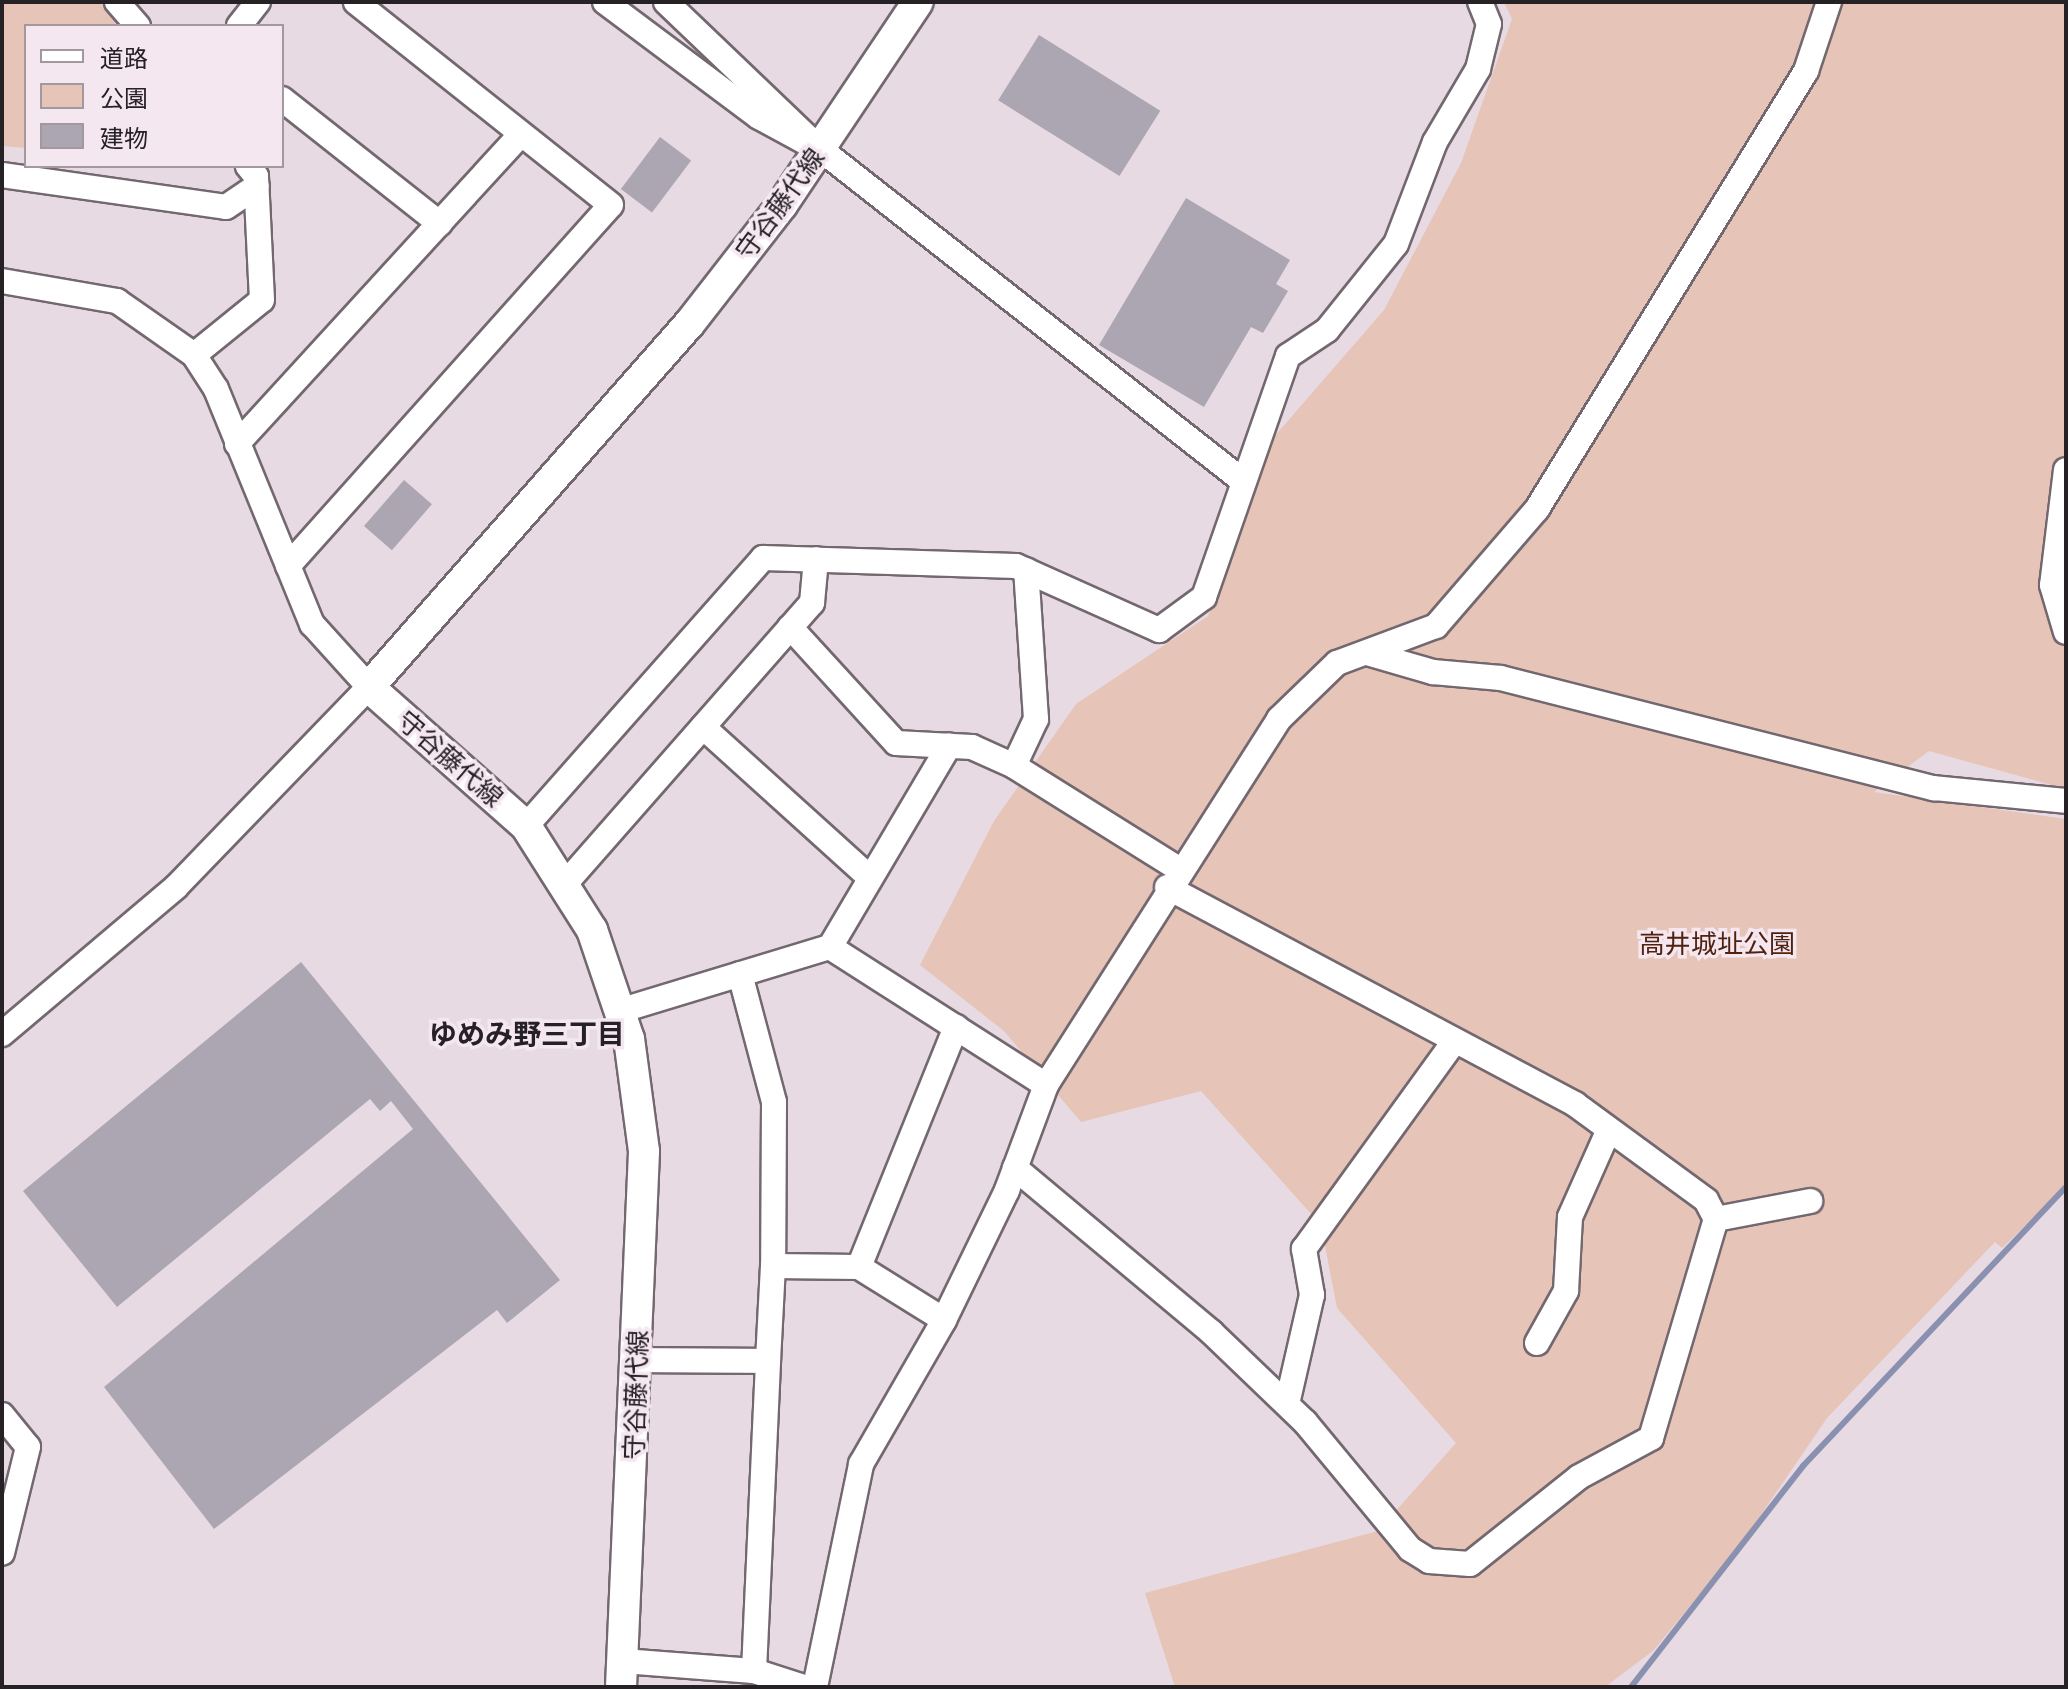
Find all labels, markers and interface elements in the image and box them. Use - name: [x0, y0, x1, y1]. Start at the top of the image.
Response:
- legend: [24, 24, 284, 168]
- text: 道路: [100, 41, 148, 74]
- text: 公園: [100, 81, 148, 114]
- text: 建物: [100, 121, 148, 154]
- street label: 守谷藤代線: [729, 142, 831, 266]
- street label: 守谷藤代線: [391, 705, 509, 813]
- park label: 高井城址公園: [1639, 928, 1795, 960]
- district label: ゆめみ野三丁目: [429, 1016, 625, 1050]
- street label: 守谷藤代線: [618, 1329, 654, 1461]

